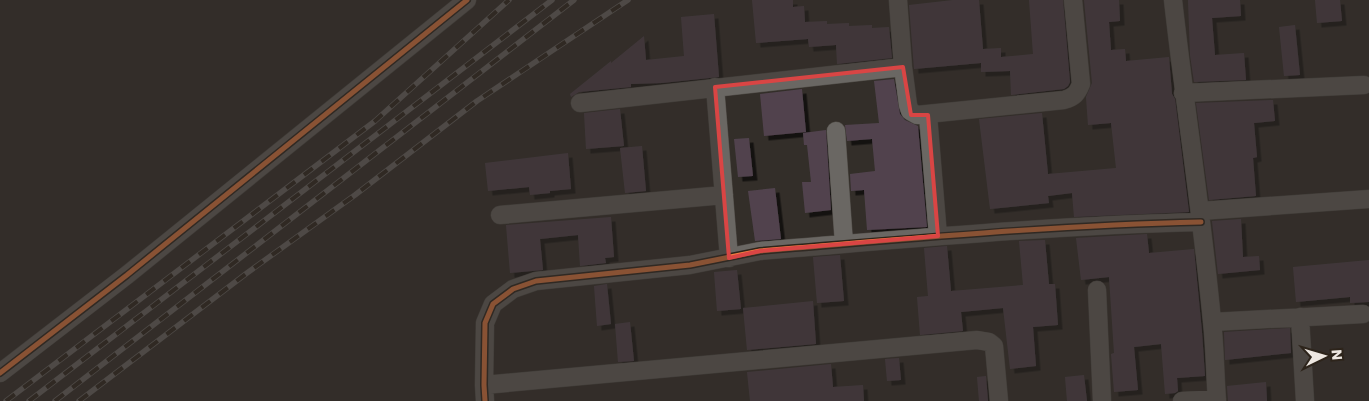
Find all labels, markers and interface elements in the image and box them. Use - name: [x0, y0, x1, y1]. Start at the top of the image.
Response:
- north arrow: [1299, 331, 1349, 381]
- text: N: [1327, 349, 1347, 361]

